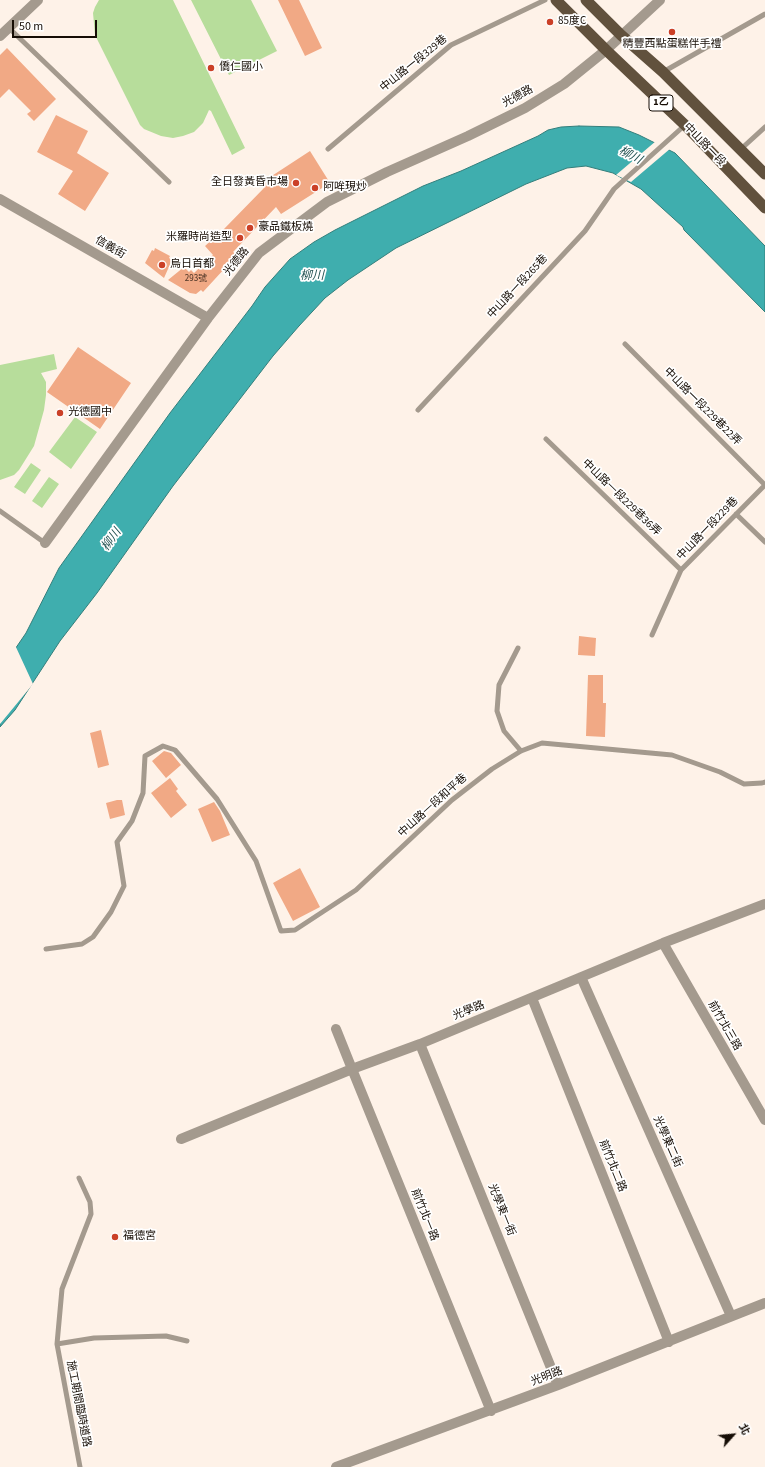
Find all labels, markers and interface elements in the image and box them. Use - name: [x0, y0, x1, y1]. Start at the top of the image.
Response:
- scale bar: [14, 12, 99, 38]
- place label: 85度C: [558, 15, 586, 29]
- marker: 85度C: [545, 17, 555, 27]
- text: 50 m: [19, 18, 43, 35]
- marker: 精豐西點蛋糕伴手禮: [667, 27, 677, 37]
- street label: 中山路一段329巷: [378, 33, 450, 95]
- place label: 精豐西點蛋糕伴手禮: [623, 38, 721, 52]
- place label: 僑仁國小: [219, 61, 263, 75]
- marker: 僑仁國小: [206, 63, 216, 73]
- street label: 光德路: [500, 83, 536, 111]
- road number: 1乙: [649, 95, 673, 111]
- street label: 中山路一段: [680, 121, 728, 169]
- water label: 柳川: [616, 144, 644, 168]
- place label: 全日發黃昏市場: [211, 176, 288, 190]
- marker: 全日發黃昏市場: [291, 178, 301, 188]
- place label: 阿哞現炒: [323, 181, 367, 195]
- marker: 阿哞現炒: [310, 183, 320, 193]
- place label: 豪品鐵板燒: [258, 221, 313, 235]
- marker: 豪品鐵板燒: [245, 223, 255, 233]
- place label: 米羅時尚造型: [166, 231, 232, 245]
- marker: 米羅時尚造型: [235, 233, 245, 243]
- street label: 信義街: [92, 234, 128, 262]
- street label: 光德路: [221, 245, 253, 279]
- street label: 中山路一段265巷: [485, 252, 551, 322]
- place label: 烏日首都: [170, 258, 214, 272]
- marker: 烏日首都: [157, 260, 167, 270]
- water label: 柳川: [300, 269, 324, 283]
- house number: 293號: [185, 274, 207, 284]
- street label: 中山路一段229巷22弄: [660, 365, 744, 449]
- place label: 光德國中: [68, 406, 112, 420]
- marker: 光德國中: [55, 408, 65, 418]
- street label: 中山路一段229巷36弄: [579, 457, 663, 539]
- street label: 中山路一段229巷: [675, 495, 741, 563]
- water label: 柳川: [99, 526, 125, 554]
- street label: 中山路一段和平巷: [396, 772, 470, 840]
- street label: 光學路: [451, 999, 487, 1023]
- street label: 前竹北三路: [705, 999, 743, 1053]
- street label: 光學東二街: [650, 1114, 684, 1170]
- street label: 前竹北二路: [596, 1138, 628, 1194]
- street label: 光學東一街: [485, 1182, 517, 1238]
- street label: 前竹北一路: [408, 1187, 440, 1243]
- place label: 福德宮: [123, 1230, 156, 1244]
- marker: 福德宮: [110, 1232, 120, 1242]
- street label: 施工期間臨時道路: [63, 1360, 93, 1448]
- street label: 光明路: [529, 1365, 565, 1389]
- north arrow: [713, 1415, 753, 1455]
- text: 北: [735, 1421, 753, 1438]

